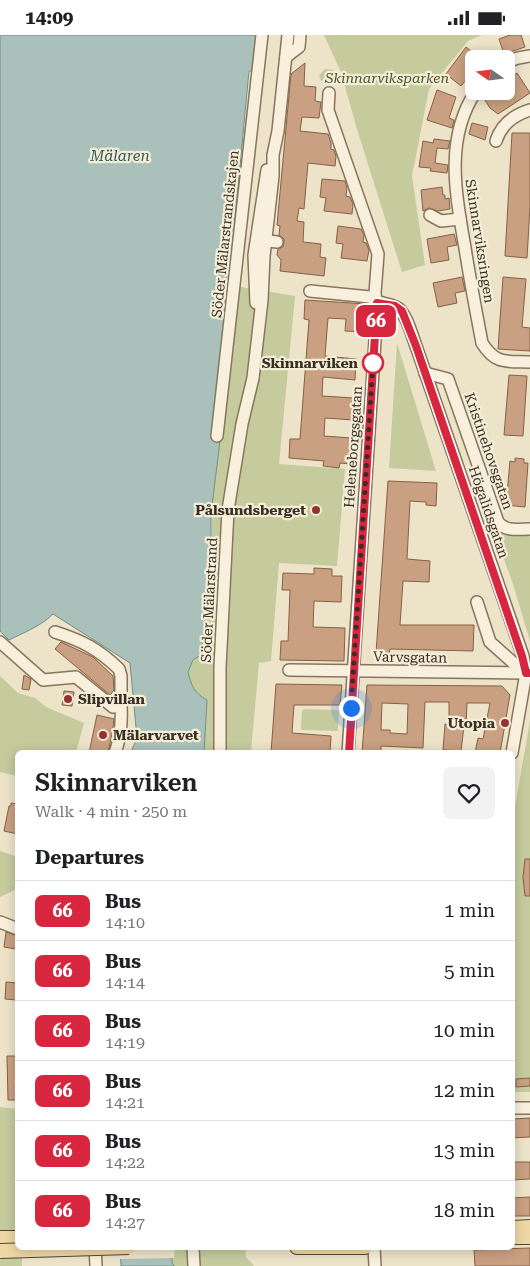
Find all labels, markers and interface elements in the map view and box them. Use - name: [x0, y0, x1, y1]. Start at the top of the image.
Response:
- text: 14:09: [25, 6, 74, 29]
- north arrow: [465, 50, 515, 100]
- map controls: [465, 50, 515, 100]
- park label: Skinnarviksparken: [324, 70, 449, 86]
- water label: Mälaren: [89, 147, 150, 165]
- street label: Söder Mälarstrandskajen: [208, 149, 242, 319]
- street label: Skinnarviksringen: [462, 178, 498, 304]
- line badge: 66: [354, 305, 398, 337]
- text: 66: [366, 310, 386, 331]
- marker: Skinnarviken: [362, 352, 384, 374]
- place label: Skinnarviken: [262, 355, 359, 371]
- street label: Heleneborgsgatan: [341, 385, 365, 509]
- street label: Kristinehovsgatan: [462, 391, 516, 511]
- street label: Högalidsgatan: [466, 464, 512, 560]
- place label: Pålsundsberget: [195, 502, 306, 518]
- marker: Pålsundsberget: [310, 504, 322, 516]
- street label: Söder Mälarstrand: [198, 537, 220, 663]
- street label: Varvsgatan: [373, 648, 447, 666]
- place label: Slipvillan: [78, 691, 146, 707]
- marker: Slipvillan: [62, 693, 74, 705]
- your location: [339, 696, 364, 721]
- place label: Utopia: [448, 715, 496, 731]
- marker: Utopia: [499, 717, 511, 729]
- place label: Mälarvarvet: [113, 727, 199, 743]
- marker: Mälarvarvet: [97, 729, 109, 741]
- button: heart: [443, 767, 495, 819]
- text: Skinnarviken: [35, 769, 197, 797]
- text: Walk · 4 min · 250 m: [35, 802, 187, 821]
- text: Departures: [35, 846, 144, 869]
- text: Bus: [105, 890, 141, 913]
- text: 1 min: [444, 899, 495, 922]
- text: 66: [52, 900, 73, 921]
- text: 14:10: [105, 913, 145, 932]
- text: Bus: [105, 950, 141, 973]
- text: 5 min: [444, 959, 495, 982]
- text: 66: [52, 960, 73, 981]
- text: 14:14: [105, 973, 145, 992]
- text: Bus: [105, 1010, 141, 1033]
- text: 10 min: [433, 1019, 495, 1042]
- text: 66: [52, 1020, 73, 1041]
- text: 14:19: [105, 1033, 145, 1052]
- text: Bus: [105, 1070, 141, 1093]
- text: 12 min: [433, 1079, 495, 1102]
- text: 66: [52, 1080, 73, 1101]
- text: 14:21: [105, 1093, 145, 1112]
- text: Bus: [105, 1130, 141, 1153]
- text: 13 min: [433, 1139, 495, 1162]
- text: 66: [52, 1140, 73, 1161]
- text: 14:22: [105, 1153, 145, 1172]
- text: Bus: [105, 1190, 141, 1213]
- text: 18 min: [433, 1199, 495, 1222]
- text: 66: [52, 1200, 73, 1221]
- text: 14:27: [105, 1213, 145, 1232]

